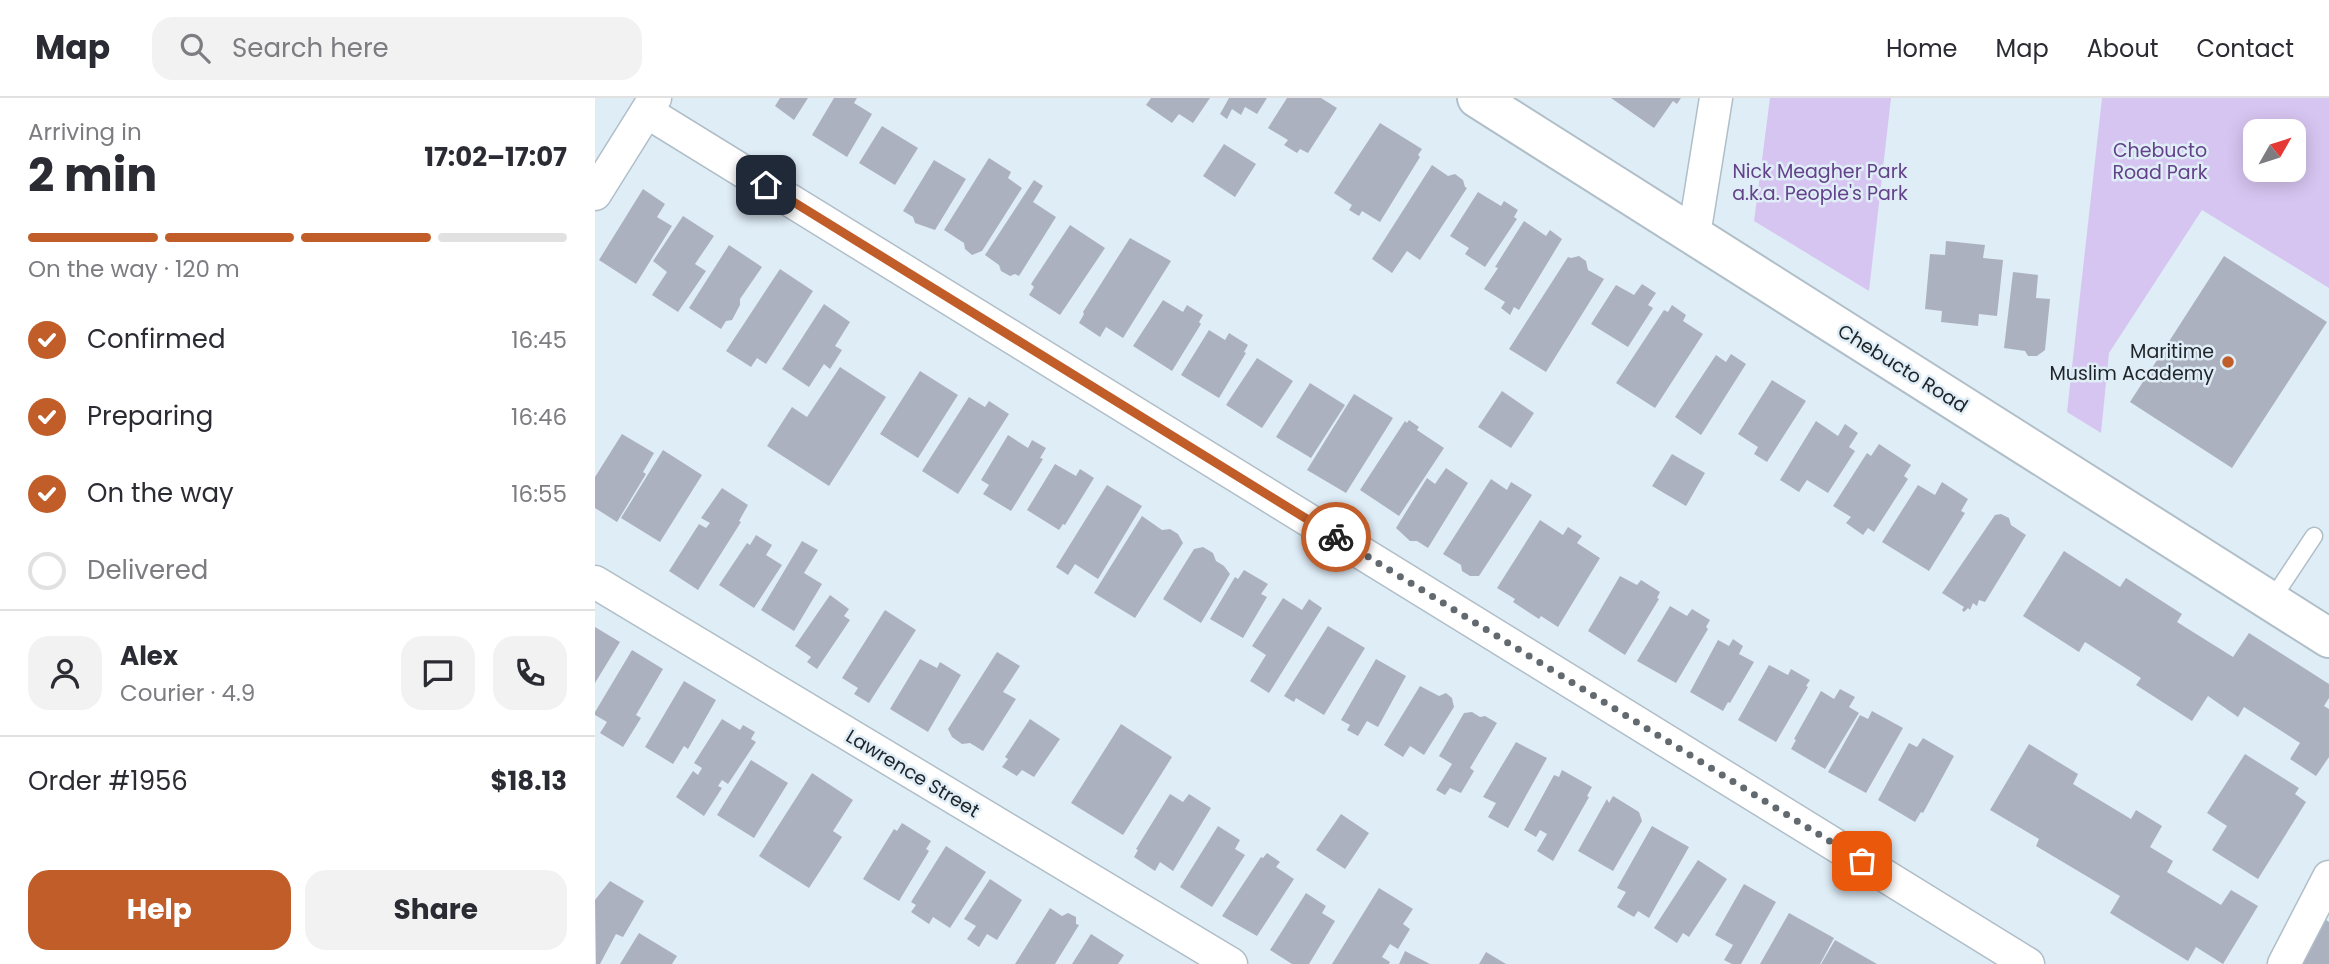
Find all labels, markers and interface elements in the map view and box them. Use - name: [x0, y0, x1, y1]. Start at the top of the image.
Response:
- search box: [152, 17, 642, 80]
- text: Map: [35, 24, 110, 71]
- icon: search: [176, 29, 214, 67]
- text: Search here: [232, 30, 389, 66]
- text: Home: [1886, 32, 1958, 65]
- text: Map: [1996, 32, 2049, 65]
- text: About: [2087, 32, 2158, 65]
- text: Contact: [2196, 32, 2294, 65]
- text: Arriving in: [28, 116, 142, 148]
- north arrow: [2243, 119, 2307, 182]
- map controls: [2243, 119, 2306, 182]
- park label: Chebucto Road Park: [2112, 137, 2208, 186]
- text: 17:02–17:07: [424, 139, 567, 175]
- text: 2 min: [28, 143, 157, 207]
- pin: [736, 155, 796, 215]
- park label: Nick Meagher Park a.k.a. People's Park: [1732, 158, 1908, 207]
- icon: home: [747, 166, 785, 204]
- text: On the way · 120 m: [28, 253, 240, 285]
- street label: Chebucto Road: [1833, 318, 1973, 419]
- icon: check: [28, 321, 66, 359]
- text: Confirmed: [87, 321, 225, 357]
- text: 16:45: [511, 324, 567, 356]
- place label: Maritime Muslim Academy: [2049, 338, 2214, 387]
- marker: Maritime Muslim Academy: [2220, 354, 2236, 370]
- icon: check: [28, 398, 66, 436]
- text: Preparing: [87, 398, 213, 434]
- text: 16:46: [511, 401, 567, 433]
- icon: check: [28, 475, 66, 513]
- text: On the way: [87, 475, 234, 511]
- text: 16:55: [511, 478, 567, 510]
- courier: [1301, 502, 1371, 572]
- icon: bike: [1317, 518, 1355, 556]
- text: Delivered: [87, 552, 208, 588]
- button: person: [28, 636, 102, 710]
- button: chat: [401, 636, 475, 710]
- button: phone: [493, 636, 567, 710]
- text: Alex: [120, 638, 178, 674]
- text: Courier · 4.9: [120, 677, 255, 709]
- street label: Lawrence Street: [841, 723, 985, 824]
- text: Order #1956: [28, 763, 188, 799]
- text: $18.13: [490, 763, 567, 799]
- pin: [1832, 831, 1892, 891]
- icon: bag: [1843, 842, 1881, 880]
- button: Help: [28, 870, 291, 950]
- button: Share: [305, 870, 567, 950]

